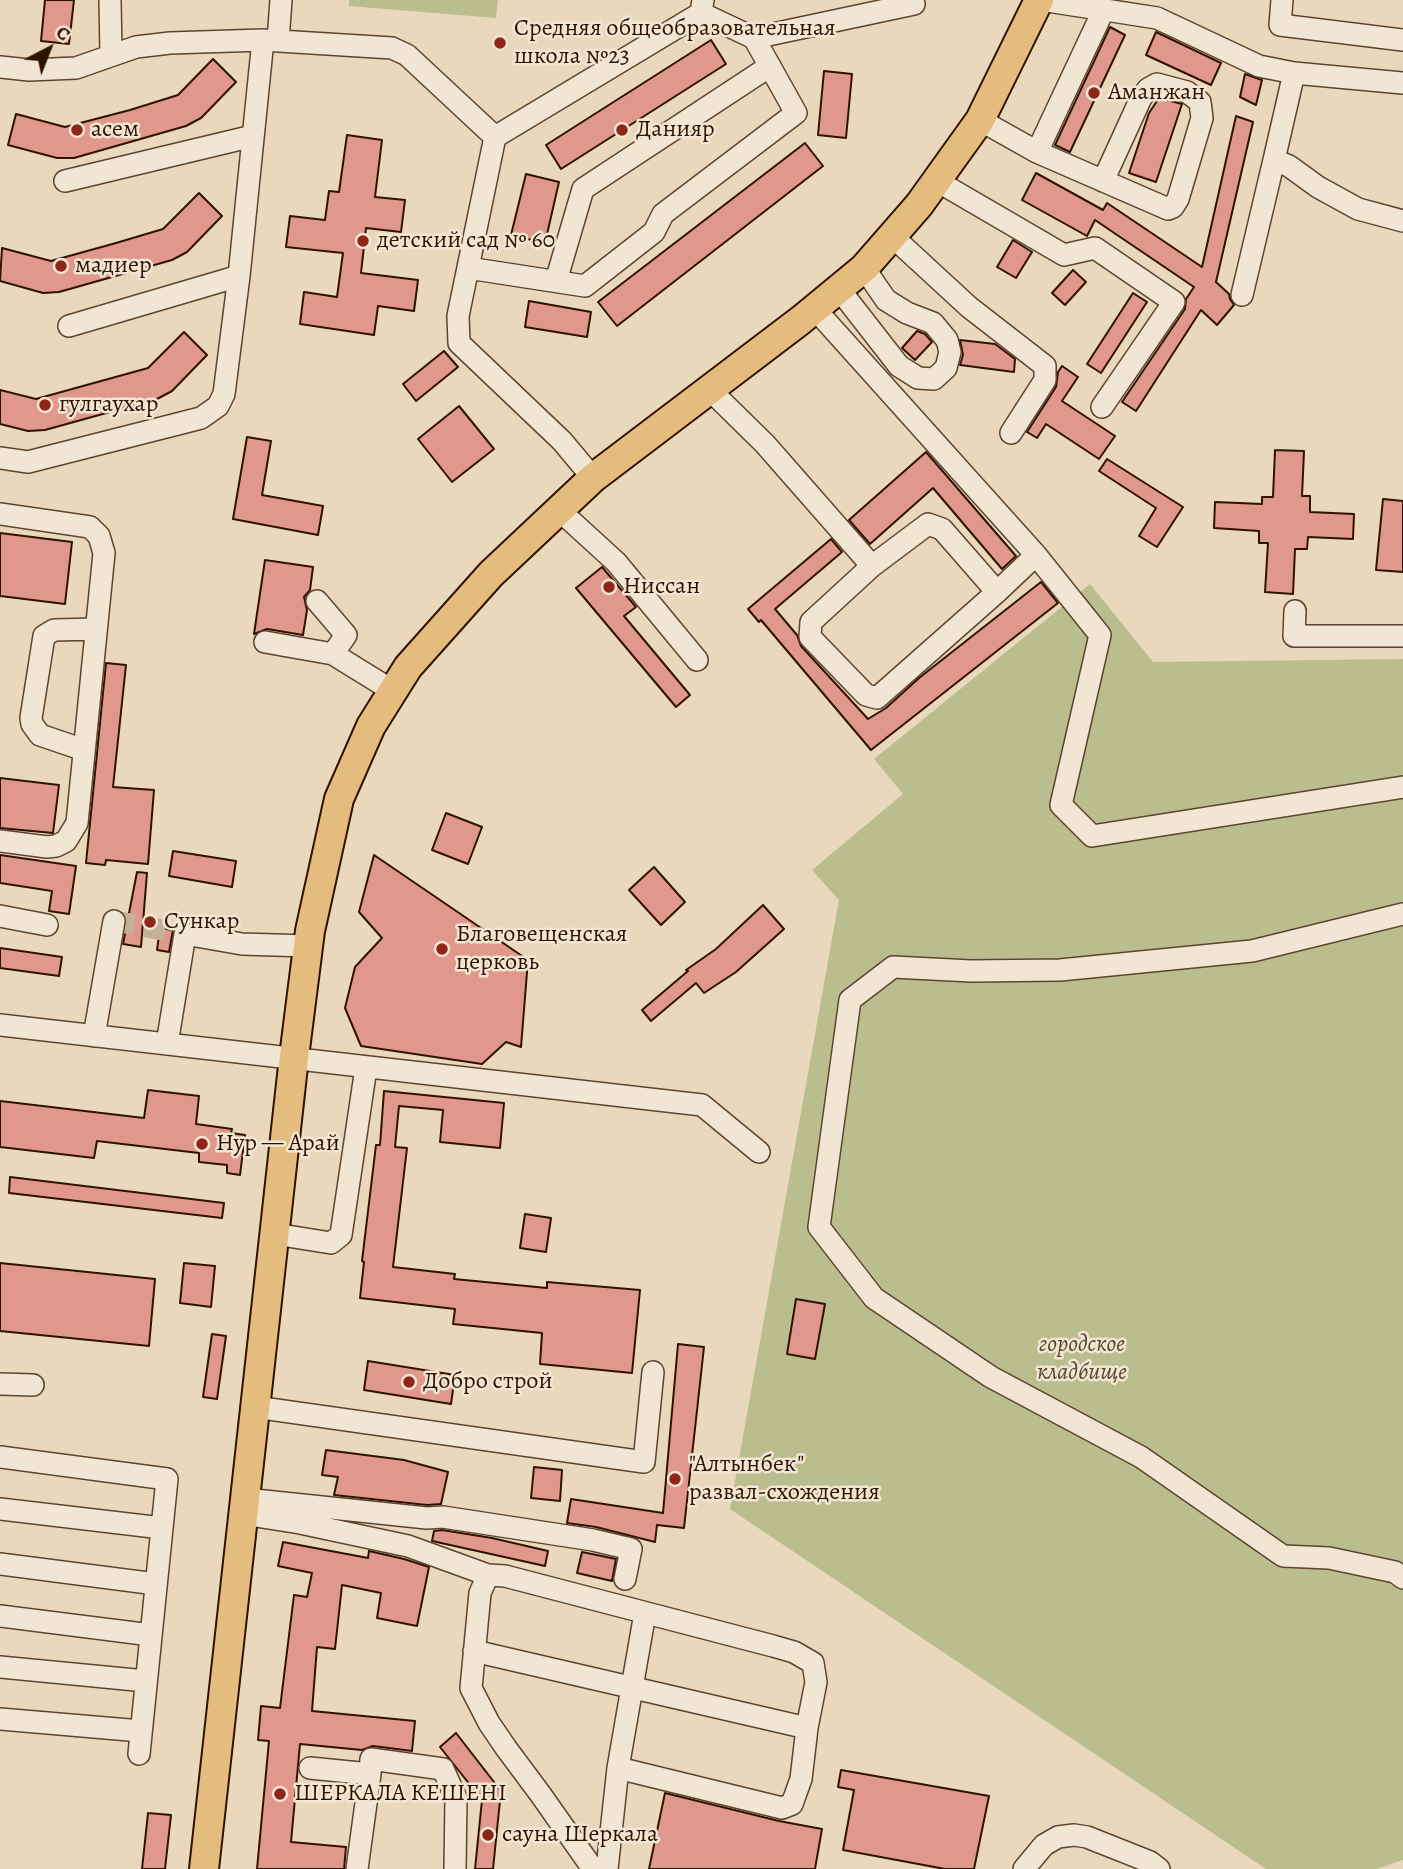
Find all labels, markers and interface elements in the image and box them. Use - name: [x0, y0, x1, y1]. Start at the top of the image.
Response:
- north arrow: [14, 14, 84, 84]
- place label: Средняя общеобразовательная школа №23: [514, 15, 836, 71]
- text: С: [50, 20, 76, 47]
- marker: Средняя общеобразовательная школа №23: [492, 35, 508, 51]
- place label: Аманжан: [1108, 79, 1205, 107]
- marker: Аманжан: [1086, 85, 1102, 101]
- place label: асем: [91, 116, 139, 144]
- place label: Данияр: [636, 116, 715, 144]
- marker: асем: [69, 122, 85, 138]
- marker: Данияр: [614, 122, 630, 138]
- place label: детский сад № 60: [377, 227, 555, 255]
- marker: детский сад № 60: [355, 233, 371, 249]
- place label: мадиер: [75, 252, 152, 280]
- marker: мадиер: [53, 258, 69, 274]
- place label: гулгаухар: [59, 391, 158, 419]
- marker: гулгаухар: [37, 397, 53, 413]
- place label: Ниссан: [623, 573, 700, 601]
- marker: Ниссан: [601, 579, 617, 595]
- place label: Сункар: [164, 908, 239, 936]
- marker: Сункар: [142, 914, 158, 930]
- place label: Благовещенская церковь: [456, 921, 627, 977]
- marker: Благовещенская церковь: [434, 941, 450, 957]
- place label: Нур — Арай: [216, 1130, 340, 1158]
- marker: Нур — Арай: [194, 1136, 210, 1152]
- park label: городское кладбище: [1037, 1331, 1127, 1387]
- place label: Добро строй: [423, 1368, 552, 1396]
- marker: Добро строй: [401, 1374, 417, 1390]
- place label: "Алтынбек" развал-схождения: [689, 1451, 880, 1507]
- marker: "Алтынбек" развал-схождения: [667, 1471, 683, 1487]
- place label: ШЕРКАЛА КЕШЕНІ: [294, 1780, 507, 1808]
- marker: ШЕРКАЛА КЕШЕНІ: [272, 1786, 288, 1802]
- place label: сауна Шеркала: [502, 1821, 658, 1849]
- marker: сауна Шеркала: [480, 1827, 496, 1843]

